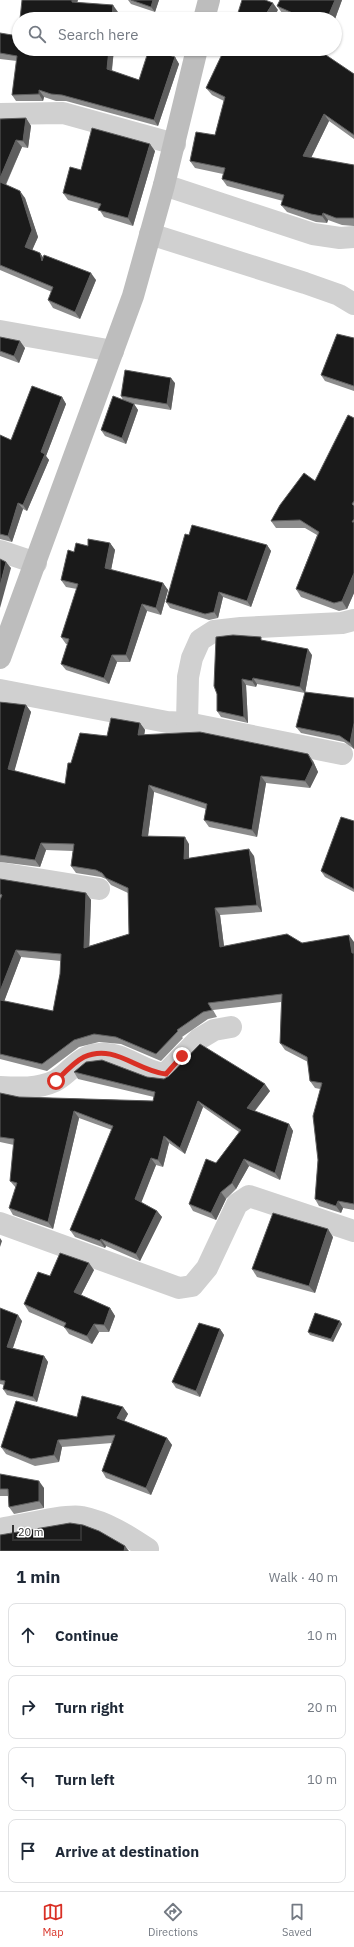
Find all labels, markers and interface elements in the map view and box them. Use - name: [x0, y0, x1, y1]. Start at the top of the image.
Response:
- search box: [12, 12, 342, 56]
- icon: search: [26, 23, 48, 45]
- text: Search here: [58, 25, 138, 44]
- route end: [173, 1047, 191, 1065]
- route start: [47, 1072, 65, 1090]
- scale bar: [12, 1523, 82, 1542]
- text: 20 m: [18, 1525, 43, 1539]
- text: 1 min: [16, 1566, 60, 1588]
- text: Walk · 40 m: [269, 1569, 338, 1586]
- icon: ahead: [17, 1624, 39, 1646]
- text: Continue: [55, 1626, 119, 1645]
- text: 10 m: [307, 1627, 337, 1644]
- icon: right: [17, 1696, 39, 1718]
- text: Turn right: [55, 1698, 124, 1717]
- text: 20 m: [307, 1699, 337, 1716]
- icon: left: [17, 1768, 39, 1790]
- text: Turn left: [55, 1770, 115, 1789]
- text: 10 m: [307, 1771, 337, 1788]
- icon: arrive: [17, 1840, 39, 1862]
- text: Arrive at destination: [55, 1842, 199, 1861]
- tab: Map: [42, 1901, 64, 1939]
- tab: Directions: [148, 1901, 198, 1939]
- tab: Saved: [282, 1901, 312, 1939]

